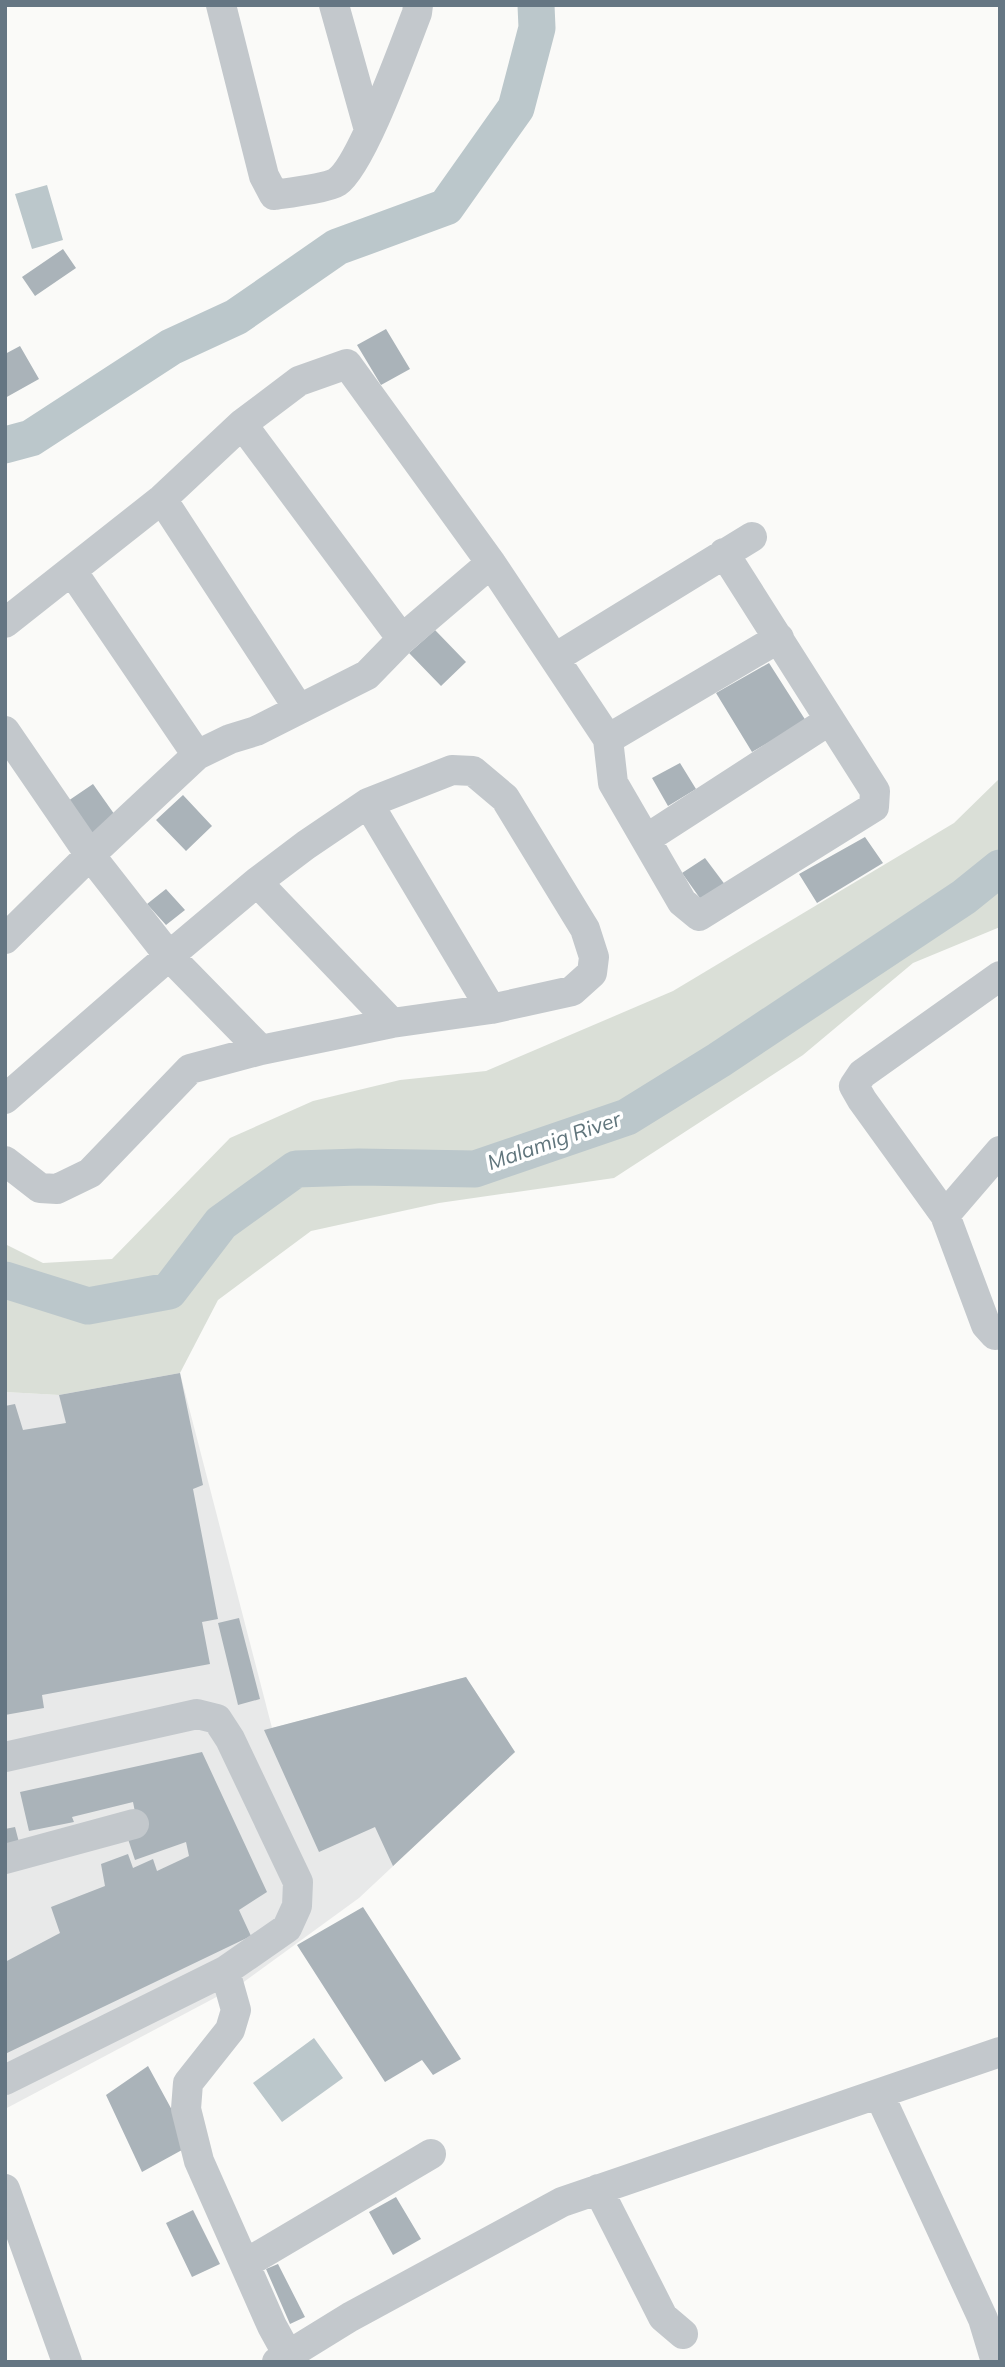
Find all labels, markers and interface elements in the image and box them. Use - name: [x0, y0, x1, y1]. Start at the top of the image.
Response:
- water label: Malamig River: [484, 1105, 625, 1175]

